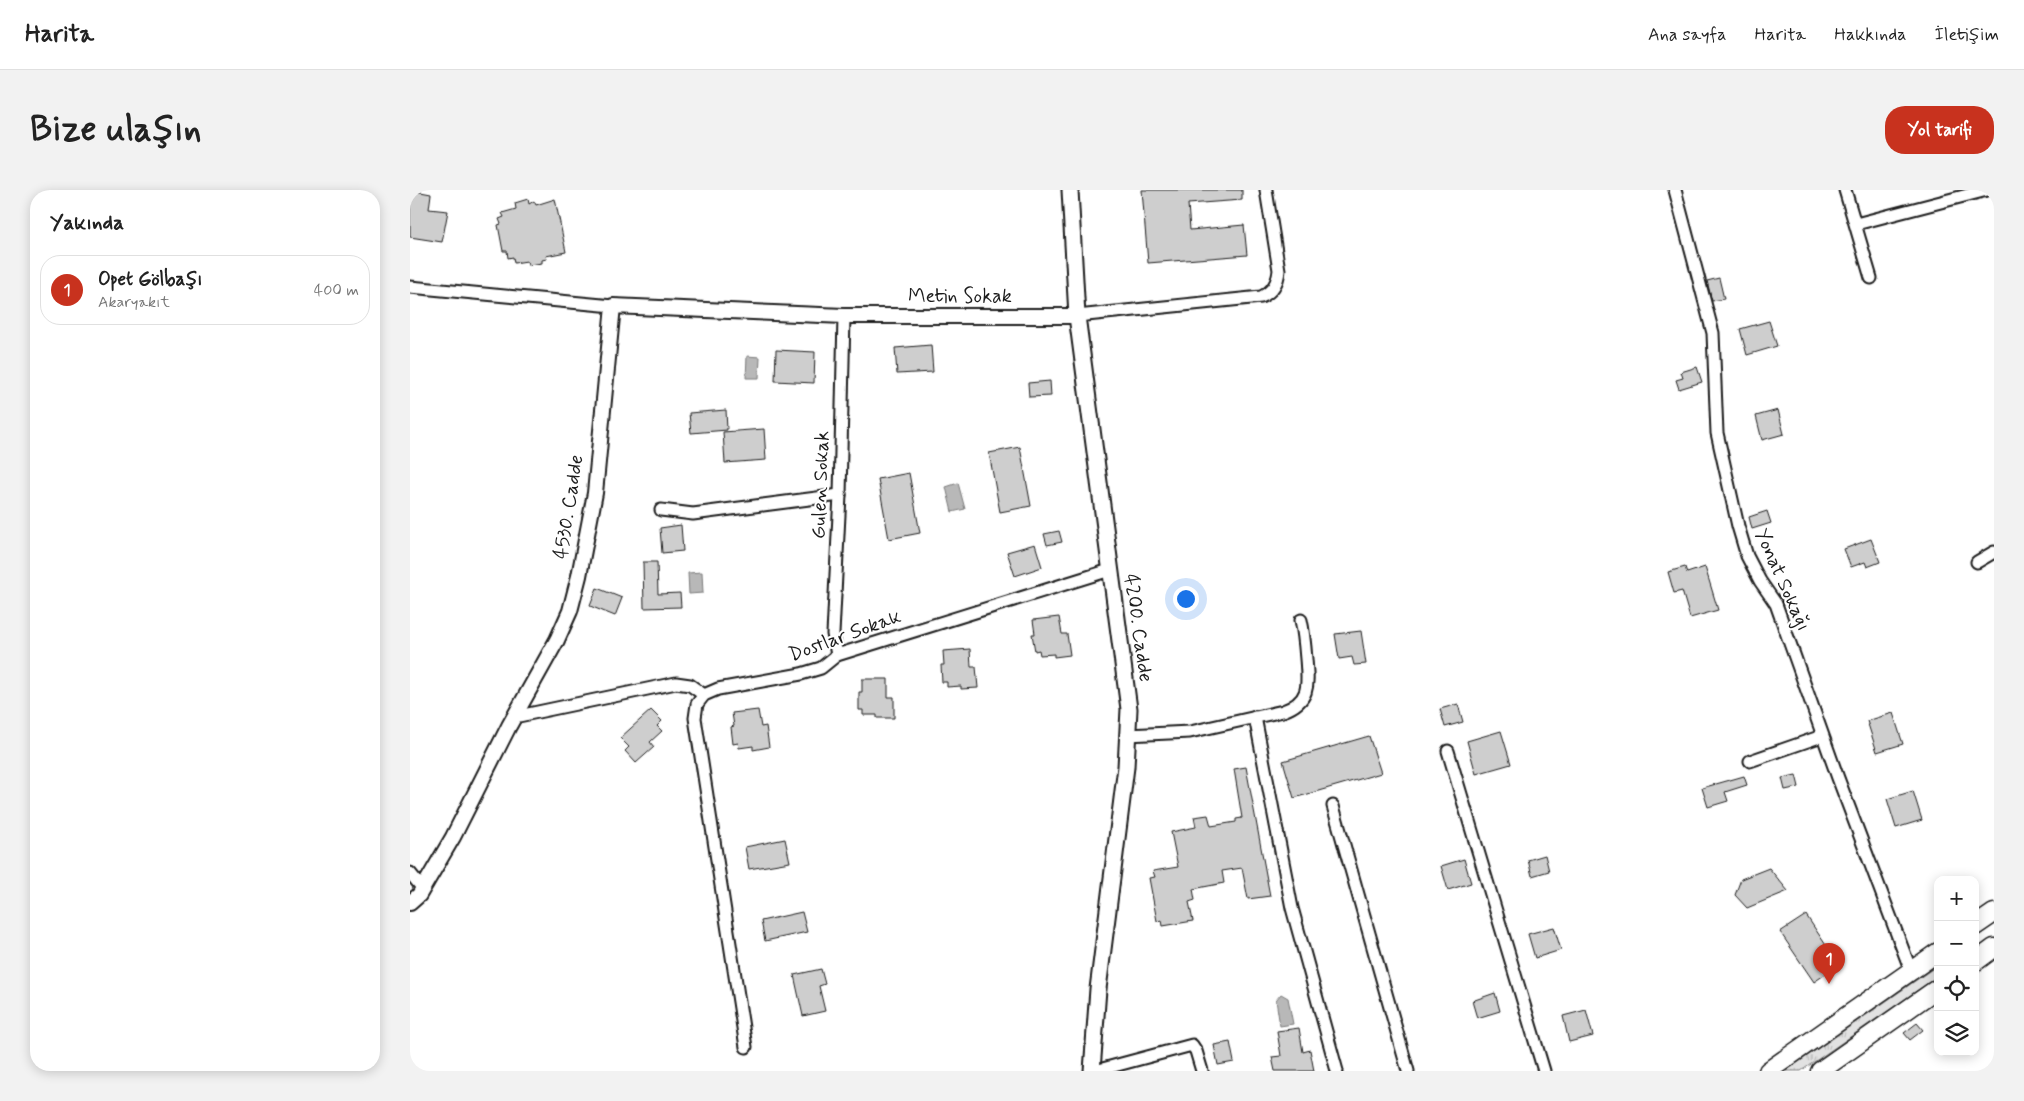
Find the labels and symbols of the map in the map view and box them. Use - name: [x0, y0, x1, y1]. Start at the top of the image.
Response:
- street label: Metin Sokak: [908, 283, 1012, 310]
- street label: Gulen Sokak: [806, 430, 836, 539]
- street label: 4530. Cadde: [547, 453, 591, 561]
- street label: Yonat Sokağı: [1747, 525, 1817, 635]
- street label: 4200. Cadde: [1117, 572, 1159, 684]
- your location: [1173, 586, 1199, 612]
- street label: Dostlar Sokak: [785, 603, 905, 669]
- pin: 1: [1813, 943, 1845, 984]

